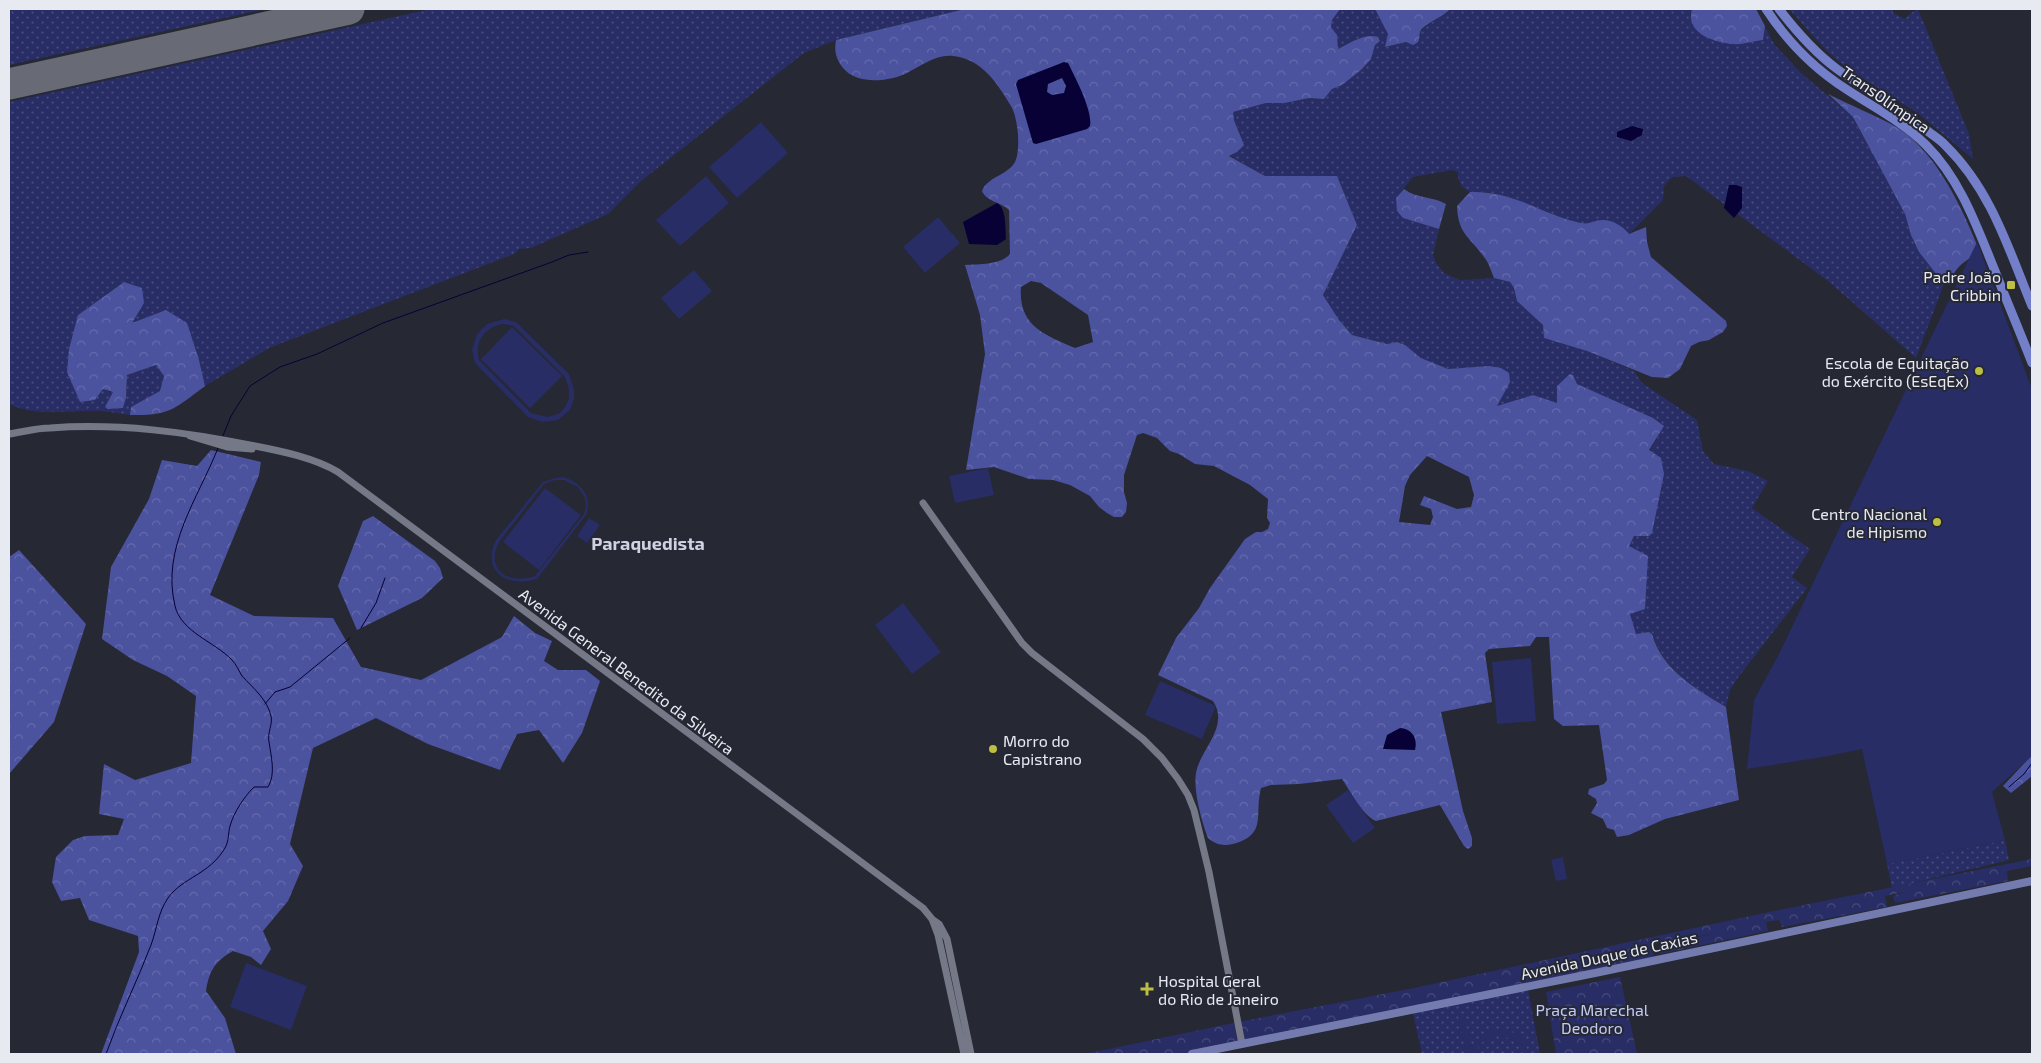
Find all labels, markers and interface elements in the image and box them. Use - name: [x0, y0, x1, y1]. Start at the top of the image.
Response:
- street label: TransOlímpica: [1838, 61, 1934, 137]
- place label: Padre João Cribbin: [1923, 267, 2001, 304]
- marker: Padre João Cribbin: [2005, 279, 2017, 291]
- place label: Escola de Equitação do Exército (EsEqEx): [1822, 353, 1969, 390]
- marker: Escola de Equitação do Exército (EsEqEx): [1973, 365, 1985, 377]
- place label: Centro Nacional de Hipismo: [1811, 504, 1927, 541]
- marker: Centro Nacional de Hipismo: [1931, 516, 1943, 528]
- district label: Paraquedista: [591, 532, 705, 554]
- street label: Avenida General Benedito da Silveira: [516, 584, 738, 758]
- place label: Morro do Capistrano: [1003, 731, 1082, 768]
- marker: Morro do Capistrano: [987, 743, 999, 755]
- street label: Avenida Duque de Caxias: [1519, 927, 1699, 983]
- place label: Hospital Geral do Rio de Janeiro: [1158, 971, 1279, 1008]
- marker: Hospital Geral do Rio de Janeiro: [1140, 982, 1154, 996]
- park label: Praça Marechal Deodoro: [1535, 1000, 1649, 1037]

